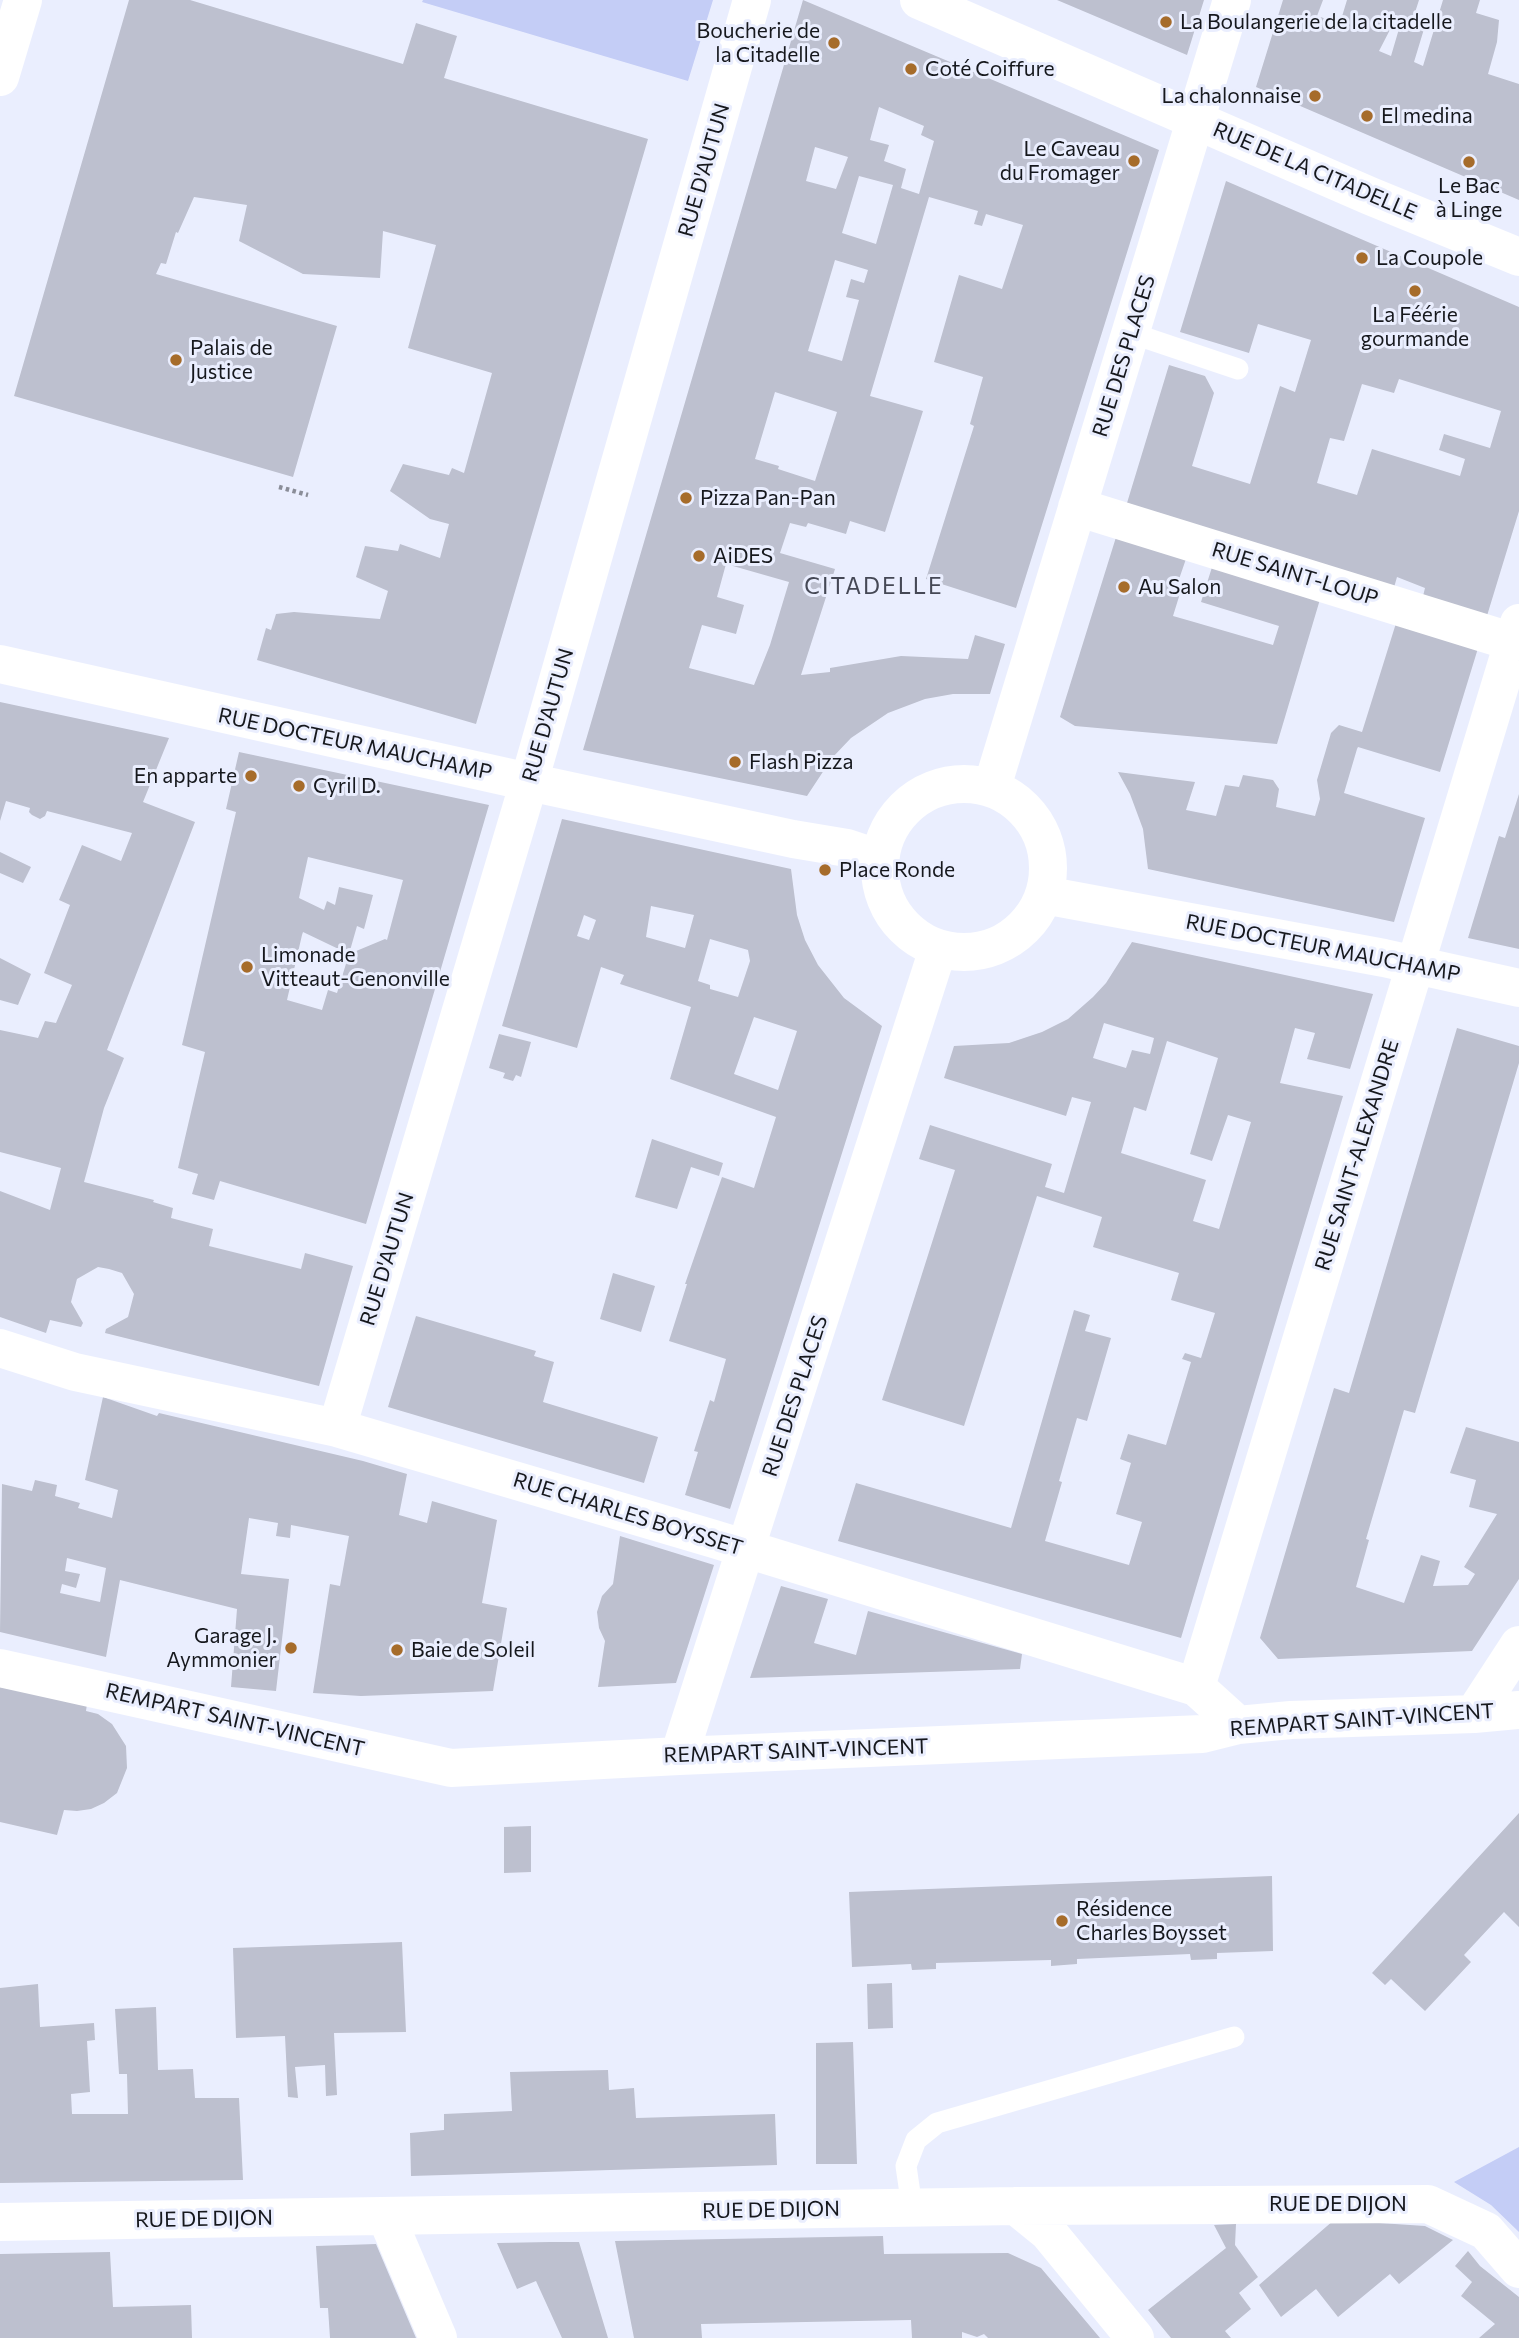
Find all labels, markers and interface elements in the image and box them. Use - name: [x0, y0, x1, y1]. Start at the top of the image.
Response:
- place label: La Boulangerie de la citadelle: [1180, 9, 1452, 35]
- marker: La Boulangerie de la citadelle: [1158, 14, 1174, 30]
- place label: Boucherie de la Citadelle: [697, 18, 820, 68]
- marker: Boucherie de la Citadelle: [826, 35, 842, 51]
- place label: Coté Coiffure: [925, 56, 1055, 82]
- marker: Coté Coiffure: [903, 61, 919, 77]
- place label: La chalonnaise: [1162, 83, 1301, 109]
- marker: La chalonnaise: [1307, 88, 1323, 104]
- street label: RUE D'AUTUN: [673, 100, 735, 240]
- place label: El medina: [1381, 103, 1473, 129]
- marker: El medina: [1359, 108, 1375, 124]
- street label: RUE DE LA CITADELLE: [1209, 117, 1421, 225]
- place label: Le Caveau du Fromager: [1000, 136, 1120, 186]
- marker: Le Caveau du Fromager: [1126, 153, 1142, 169]
- marker: Le Bac à Linge: [1461, 154, 1477, 170]
- place label: Le Bac à Linge: [1436, 173, 1502, 223]
- place label: La Coupole: [1376, 245, 1483, 271]
- marker: La Coupole: [1354, 250, 1370, 266]
- street label: RUE DES PLACES: [1087, 272, 1161, 440]
- marker: La Féérie gourmande: [1407, 283, 1423, 299]
- place label: La Féérie gourmande: [1361, 302, 1469, 352]
- place label: Palais de Justice: [190, 335, 273, 385]
- marker: Palais de Justice: [168, 352, 184, 368]
- place label: Pizza Pan-Pan: [700, 485, 836, 511]
- marker: Pizza Pan-Pan: [678, 490, 694, 506]
- street label: RUE SAINT-LOUP: [1209, 537, 1381, 611]
- place label: AiDES: [713, 543, 773, 569]
- marker: AiDES: [691, 548, 707, 564]
- district label: CITADELLE: [805, 572, 943, 600]
- place label: Au Salon: [1138, 574, 1221, 600]
- marker: Au Salon: [1116, 579, 1132, 595]
- street label: RUE D'AUTUN: [517, 645, 579, 785]
- street label: RUE DOCTEUR MAUCHAMP: [216, 703, 494, 785]
- place label: Flash Pizza: [749, 749, 853, 775]
- marker: Flash Pizza: [727, 754, 743, 770]
- place label: En apparte: [134, 763, 237, 789]
- marker: En apparte: [243, 768, 259, 784]
- place label: Cyril D.: [313, 773, 381, 799]
- marker: Cyril D.: [291, 778, 307, 794]
- place label: Place Ronde: [839, 857, 955, 883]
- marker: Place Ronde: [817, 862, 833, 878]
- street label: RUE DOCTEUR MAUCHAMP: [1184, 909, 1462, 987]
- place label: Limonade Vitteaut-Genonville: [261, 942, 450, 992]
- marker: Limonade Vitteaut-Genonville: [239, 959, 255, 975]
- street label: RUE SAINT-ALEXANDRE: [1310, 1036, 1404, 1274]
- street label: RUE D'AUTUN: [355, 1189, 419, 1329]
- street label: RUE DES PLACES: [757, 1312, 833, 1480]
- street label: RUE CHARLES BOYSSET: [510, 1467, 746, 1561]
- place label: Garage J. Aymmonier: [166, 1623, 277, 1673]
- place label: Baie de Soleil: [411, 1637, 535, 1663]
- marker: Garage J. Aymmonier: [283, 1640, 299, 1656]
- marker: Baie de Soleil: [389, 1642, 405, 1658]
- street label: REMPART SAINT-VINCENT: [103, 1678, 367, 1762]
- street label: REMPART SAINT-VINCENT: [1229, 1698, 1495, 1742]
- street label: REMPART SAINT-VINCENT: [663, 1734, 929, 1768]
- place label: Résidence Charles Boysset: [1076, 1896, 1227, 1946]
- marker: Résidence Charles Boysset: [1054, 1913, 1070, 1929]
- street label: RUE DE DIJON: [1269, 2191, 1407, 2217]
- street label: RUE DE DIJON: [702, 2196, 840, 2224]
- street label: RUE DE DIJON: [135, 2205, 273, 2233]

